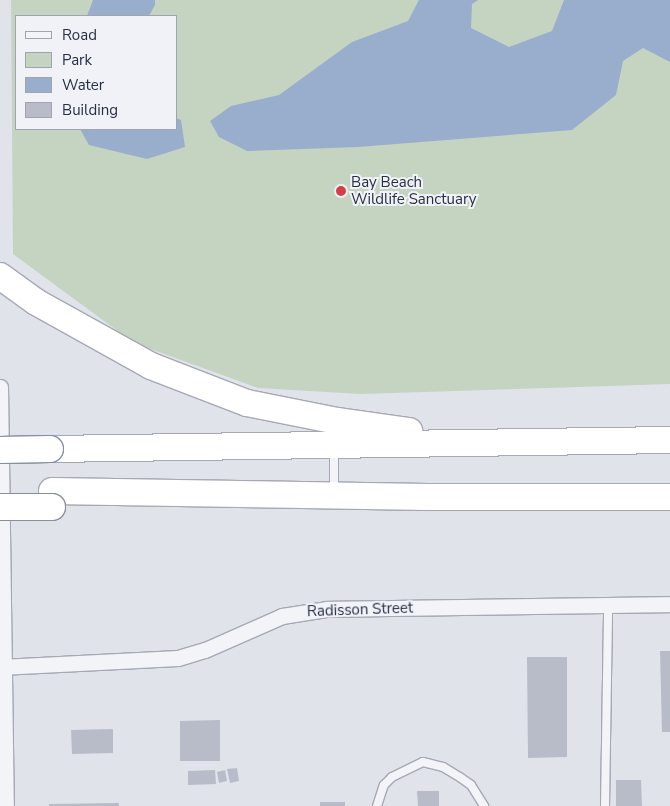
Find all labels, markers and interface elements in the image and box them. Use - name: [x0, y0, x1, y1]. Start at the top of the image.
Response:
- legend: [15, 15, 178, 130]
- text: Road: [62, 25, 97, 45]
- text: Park: [62, 50, 92, 70]
- text: Water: [62, 75, 104, 95]
- text: Building: [62, 100, 118, 120]
- place label: Bay Beach Wildlife Sanctuary: [351, 173, 476, 208]
- marker: Bay Beach Wildlife Sanctuary: [335, 185, 347, 197]
- street label: Radisson Street: [307, 599, 413, 621]

